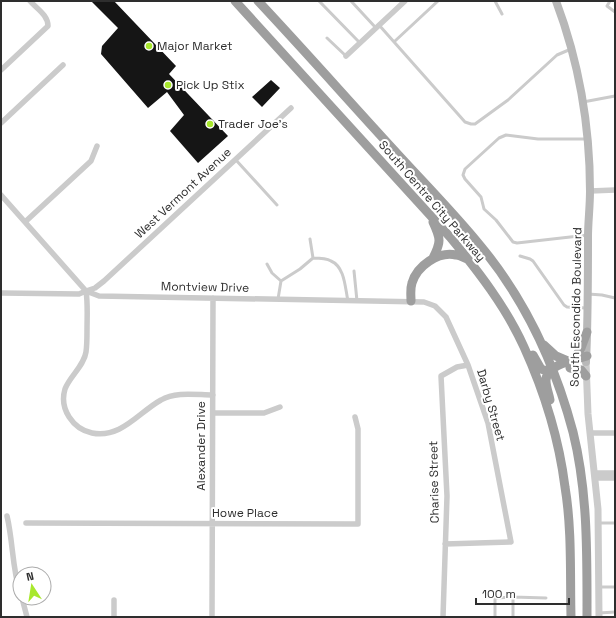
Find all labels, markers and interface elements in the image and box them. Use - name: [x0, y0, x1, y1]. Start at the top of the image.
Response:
- place label: Major Market: [157, 38, 233, 54]
- marker: Major Market: [144, 41, 154, 51]
- place label: Pick Up Stix: [176, 77, 245, 93]
- marker: Pick Up Stix: [163, 80, 173, 90]
- place label: Trader Joe's: [218, 116, 288, 132]
- marker: Trader Joe's: [205, 119, 215, 129]
- street label: South Centre City Parkway: [375, 137, 489, 265]
- street label: West Vermont Avenue: [131, 144, 235, 242]
- street label: South Escondido Boulevard: [567, 227, 585, 387]
- street label: Montview Drive: [161, 278, 249, 296]
- street label: Darby Street: [473, 367, 509, 443]
- street label: Alexander Drive: [193, 401, 209, 491]
- street label: Charise Street: [425, 441, 443, 523]
- street label: Howe Place: [212, 505, 278, 521]
- north arrow: [12, 566, 52, 606]
- text: N: [25, 569, 35, 584]
- scale bar: [476, 580, 569, 606]
- text: 100 m: [482, 586, 516, 602]

